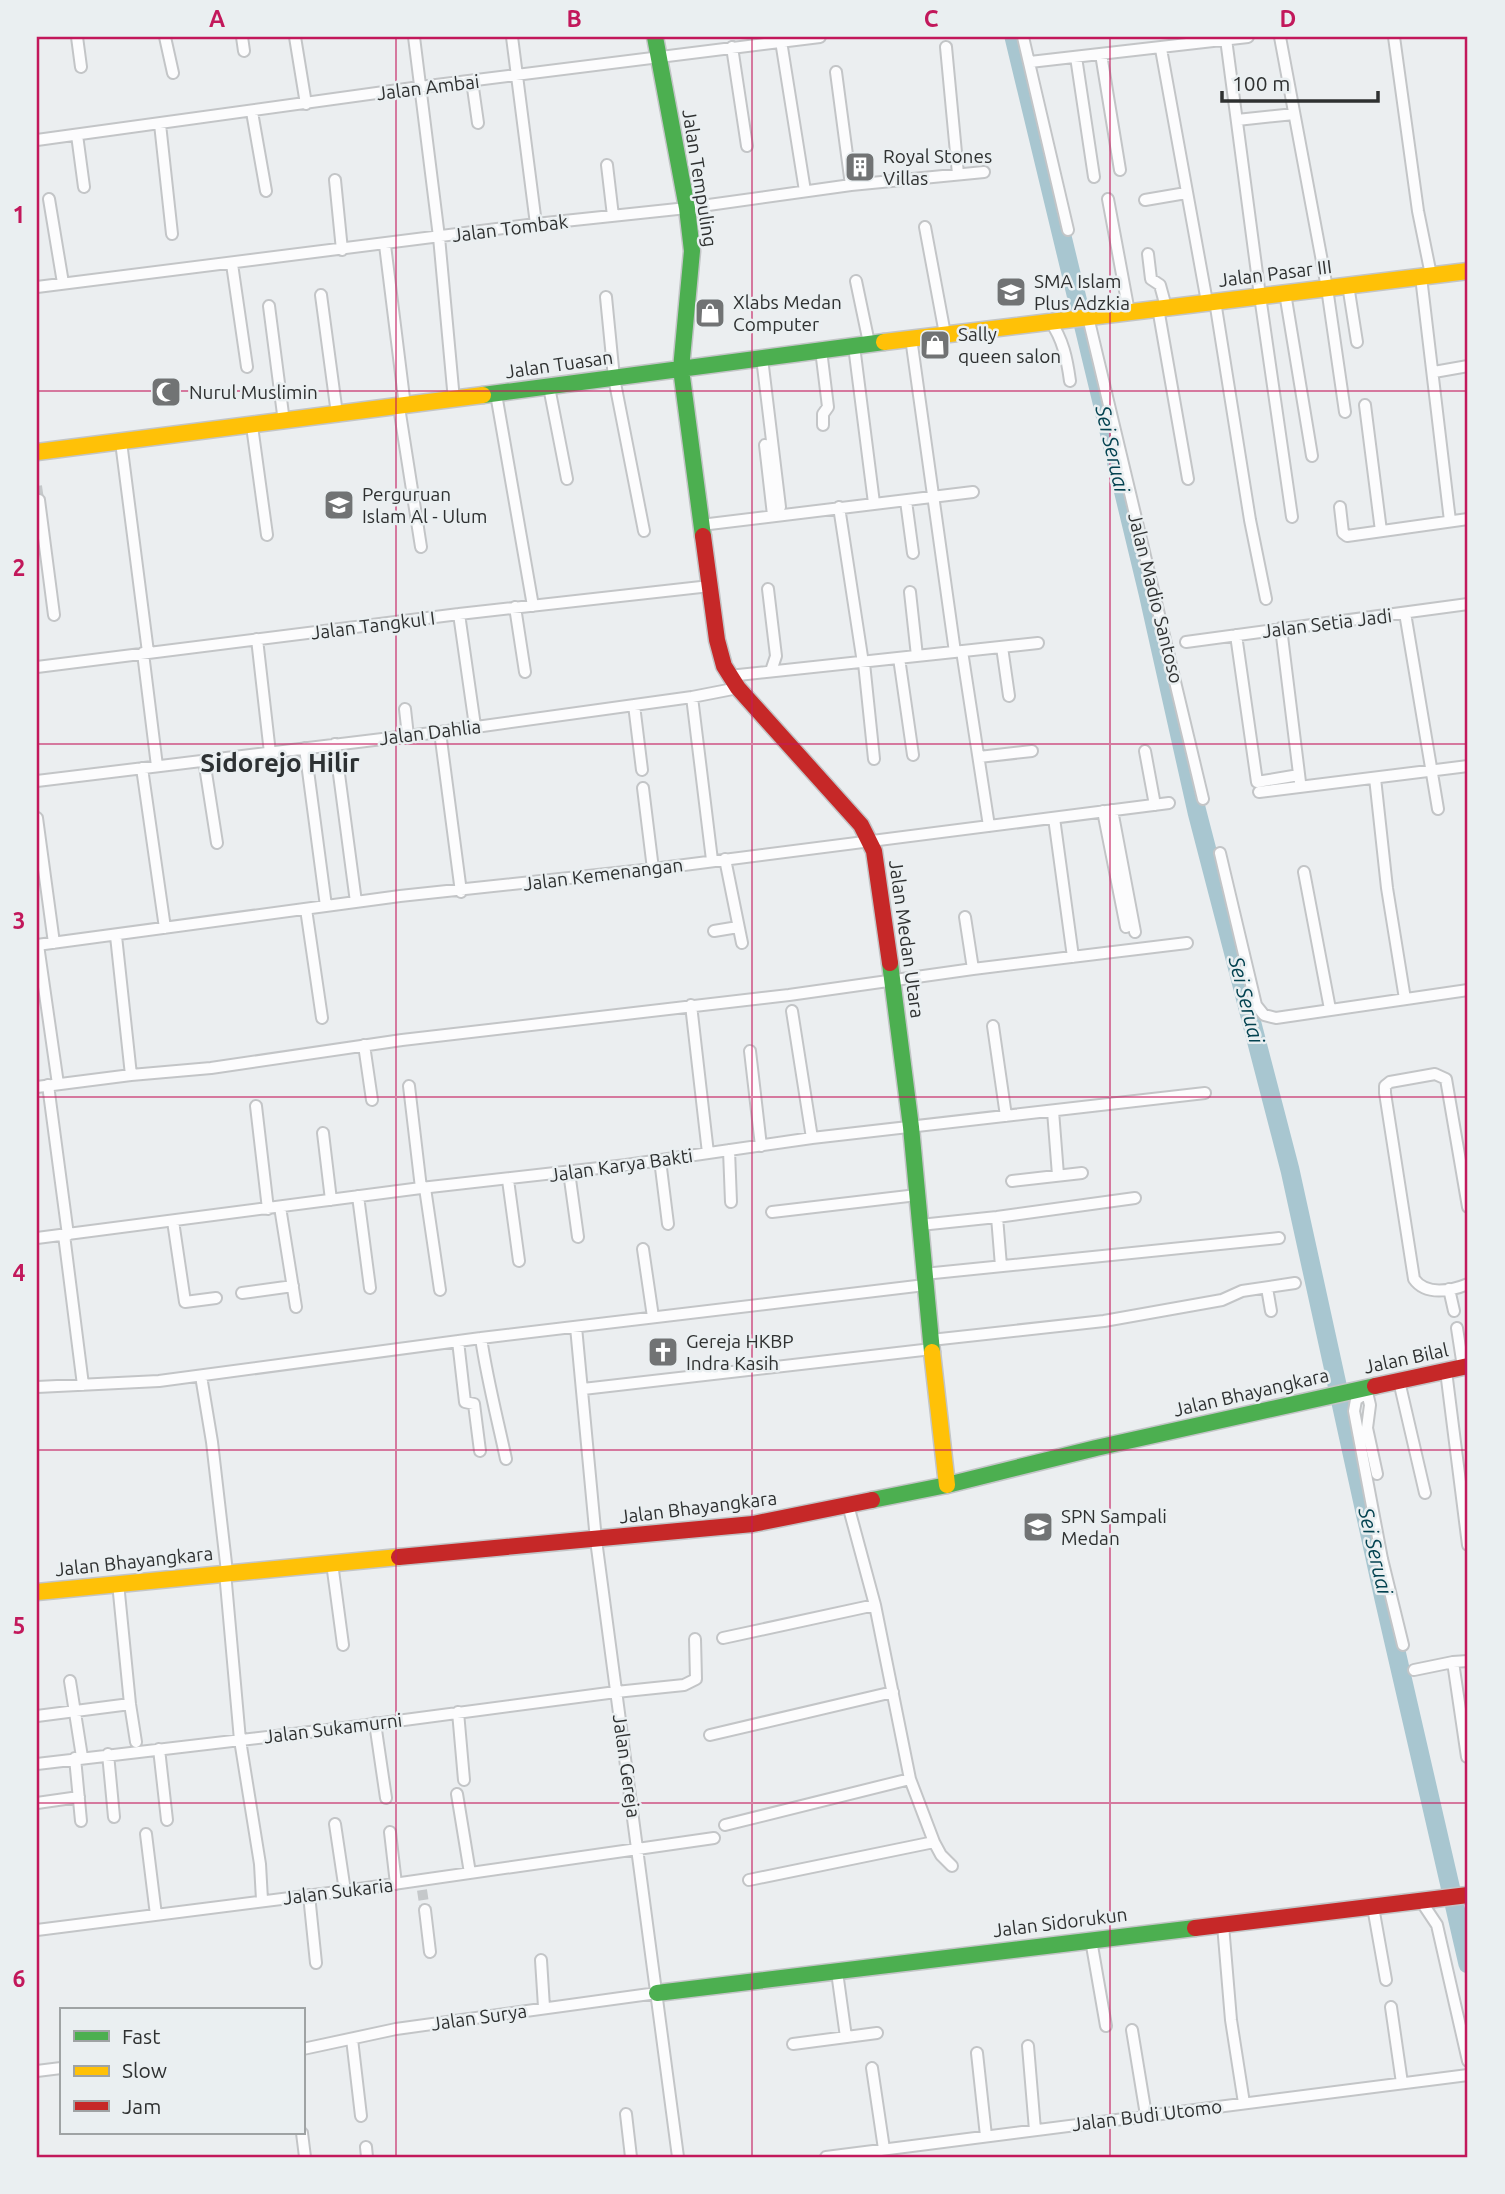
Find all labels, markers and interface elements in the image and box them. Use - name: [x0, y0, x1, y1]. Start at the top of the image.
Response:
- text: A: [209, 6, 225, 31]
- text: B: [566, 6, 582, 31]
- text: C: [924, 6, 939, 31]
- text: D: [1280, 6, 1296, 31]
- scale bar: [1222, 60, 1377, 104]
- street label: Jalan Ambai: [375, 70, 481, 104]
- text: 100 m: [1232, 71, 1290, 95]
- street label: Jalan Tempuling: [678, 108, 722, 248]
- place label: Royal Stones Villas: [883, 145, 992, 189]
- building icon: Royal Stones Villas: [843, 150, 877, 184]
- text: 1: [13, 202, 25, 227]
- street label: Jalan Tombak: [451, 210, 570, 246]
- street label: Jalan Pasar III: [1217, 255, 1333, 291]
- place label: SMA Islam Plus Adzkia: [1034, 270, 1130, 314]
- school or university icon: SMA Islam Plus Adzkia: [994, 275, 1028, 309]
- place label: Xlabs Medan Computer: [733, 291, 842, 335]
- shop icon: Xlabs Medan Computer: [693, 296, 727, 330]
- place label: Sally queen salon: [958, 323, 1061, 367]
- shop icon: Sally queen salon: [918, 328, 952, 362]
- street label: Jalan Tuasan: [504, 346, 614, 382]
- mosque icon: Nurul Muslimin: [149, 375, 183, 409]
- place label: Nurul Muslimin: [189, 381, 318, 403]
- water label: Sei Seruai: [1091, 402, 1135, 495]
- place label: Perguruan Islam Al - Ulum: [362, 483, 487, 527]
- school or university icon: Perguruan Islam Al - Ulum: [322, 488, 356, 522]
- street label: Jalan Madio Santoso: [1124, 510, 1188, 686]
- text: 2: [13, 555, 25, 580]
- street label: Jalan Setia Jadi: [1261, 604, 1393, 642]
- street label: Jalan Tangkul I: [310, 606, 436, 644]
- street label: Jalan Dahlia: [378, 715, 482, 749]
- district label: Sidorejo Hilir: [200, 748, 360, 777]
- street label: Jalan Kemenangan: [522, 853, 684, 895]
- street label: Jalan Medan Utara: [885, 859, 929, 1019]
- text: 3: [13, 908, 25, 933]
- water label: Sei Seruai: [1224, 953, 1269, 1046]
- street label: Jalan Karya Bakti: [548, 1144, 694, 1186]
- text: 4: [13, 1260, 26, 1285]
- place label: Gereja HKBP Indra Kasih: [686, 1330, 794, 1374]
- church icon: Gereja HKBP Indra Kasih: [646, 1335, 680, 1369]
- street label: Jalan Bilal: [1362, 1338, 1450, 1378]
- street label: Jalan Bhayangkara: [1171, 1363, 1331, 1421]
- street label: Jalan Bhayangkara: [618, 1486, 778, 1528]
- water label: Sei Seruai: [1354, 1504, 1398, 1597]
- place label: SPN Sampali Medan: [1061, 1505, 1167, 1549]
- school or university icon: SPN Sampali Medan: [1021, 1510, 1055, 1544]
- street label: Jalan Bhayangkara: [54, 1542, 214, 1580]
- text: 5: [13, 1613, 25, 1638]
- street label: Jalan Sukamurni: [263, 1709, 403, 1747]
- street label: Jalan Gereja: [609, 1713, 645, 1819]
- street label: Jalan Sukaria: [282, 1873, 394, 1909]
- street label: Jalan Sidorukun: [992, 1903, 1128, 1941]
- text: 6: [13, 1966, 26, 1991]
- street label: Jalan Surya: [430, 1999, 528, 2035]
- legend: [60, 2008, 304, 2134]
- text: Fast: [122, 2024, 160, 2048]
- text: Slow: [122, 2058, 167, 2082]
- text: Jam: [122, 2094, 161, 2118]
- street label: Jalan Budi Utomo: [1071, 2095, 1223, 2135]

